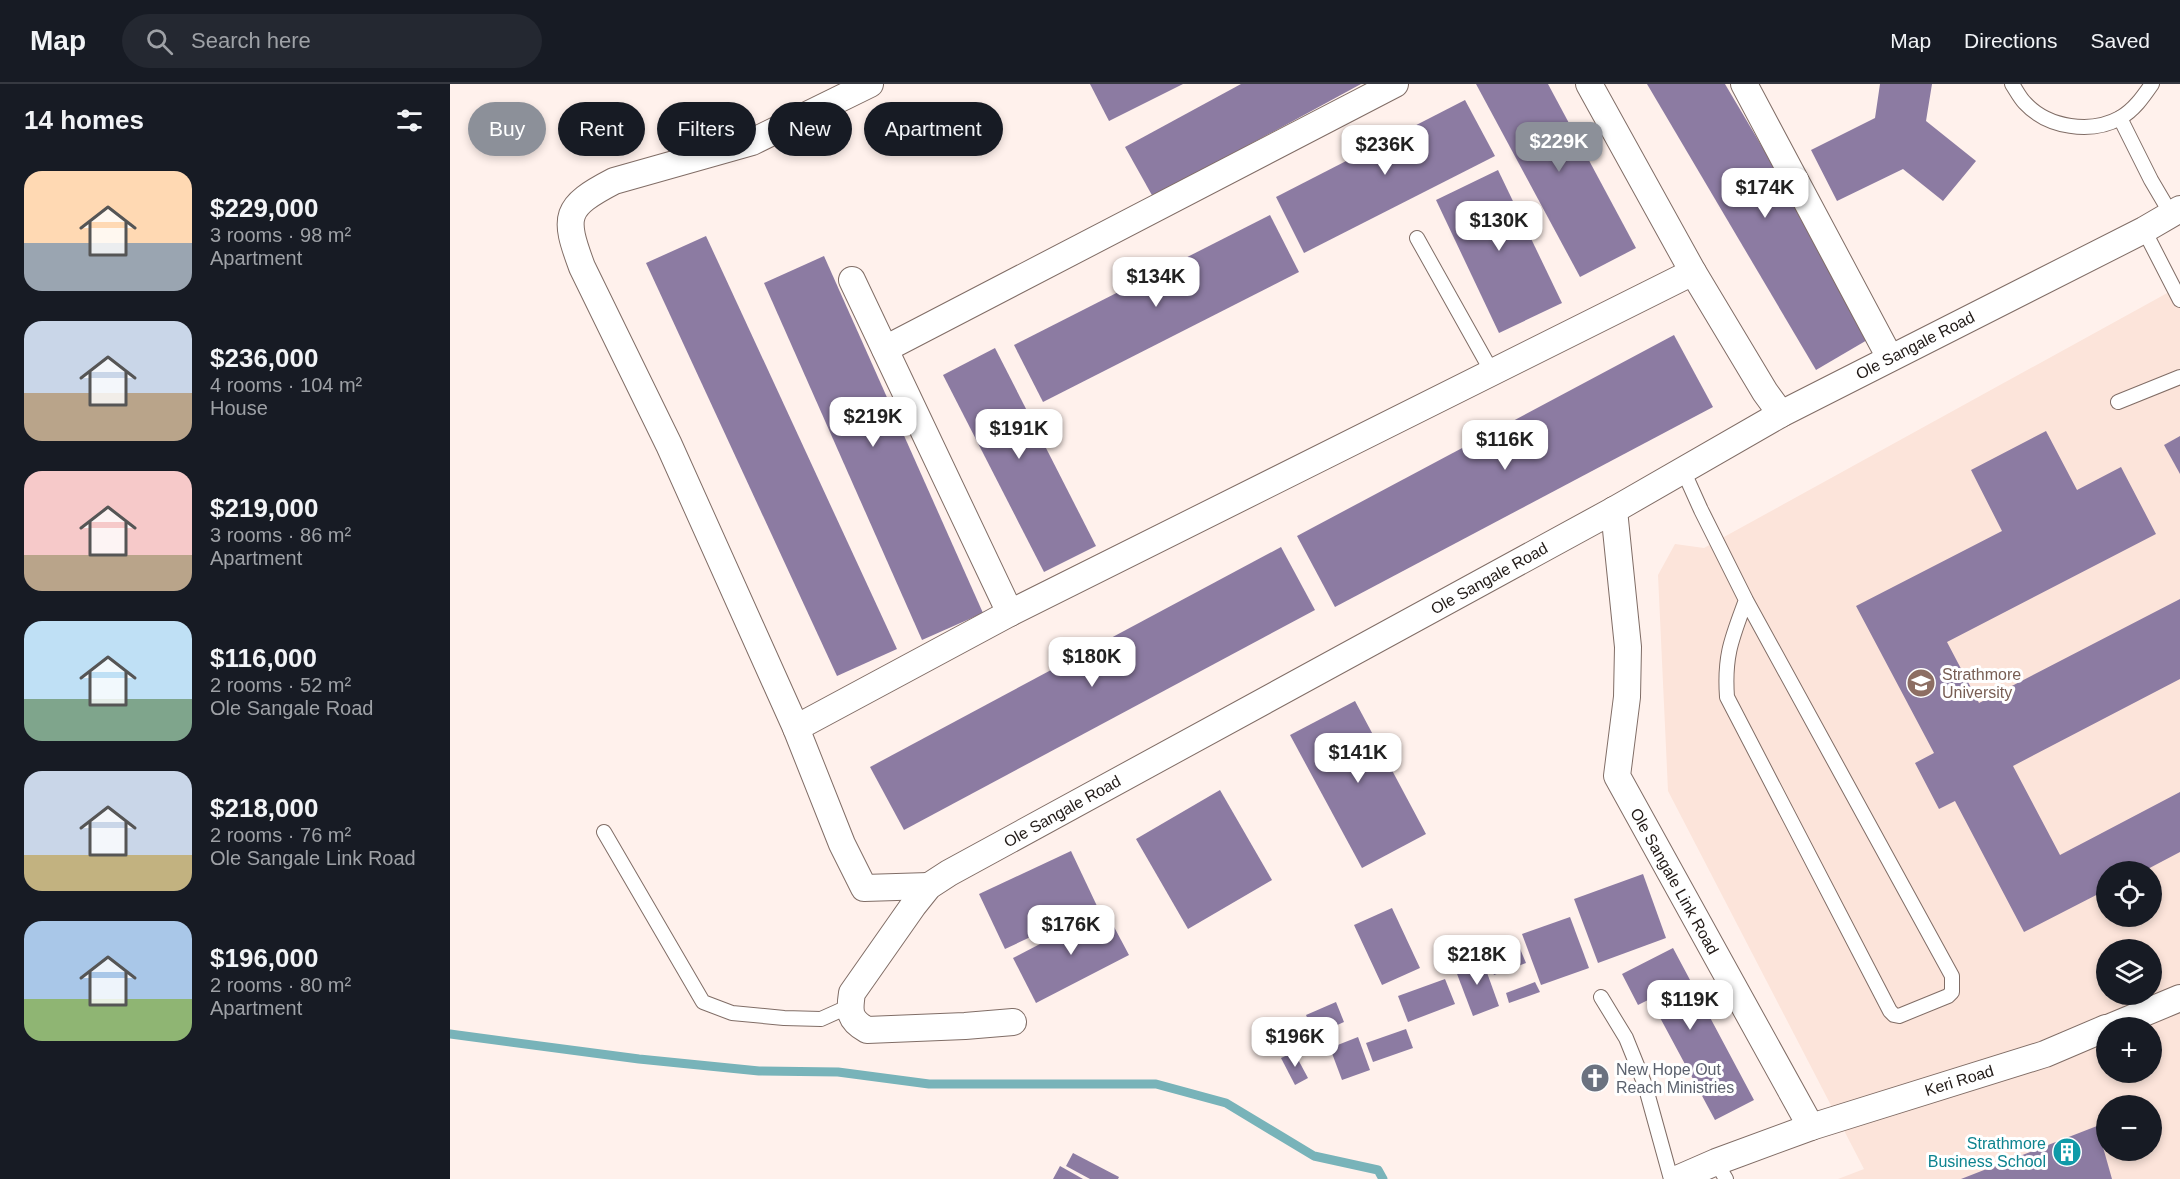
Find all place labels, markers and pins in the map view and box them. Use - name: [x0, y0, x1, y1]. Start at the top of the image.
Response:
- pin: $229K: [1517, 122, 1601, 173]
- pin: $236K: [1343, 125, 1427, 176]
- pin: $174K: [1723, 168, 1807, 219]
- pin: $130K: [1457, 201, 1541, 252]
- pin: $134K: [1114, 257, 1198, 308]
- pin: $219K: [831, 397, 915, 448]
- pin: $191K: [977, 409, 1061, 460]
- pin: $116K: [1463, 420, 1547, 471]
- pin: $180K: [1050, 637, 1134, 688]
- place label: Strathmore University: [1942, 666, 2021, 701]
- school or university icon: Strathmore University: [1905, 667, 1937, 699]
- pin: $141K: [1316, 733, 1400, 784]
- pin: $176K: [1029, 905, 1113, 956]
- pin: $218K: [1435, 935, 1519, 986]
- pin: $119K: [1648, 980, 1732, 1031]
- pin: $196K: [1253, 1017, 1337, 1068]
- place label: New Hope Out Reach Ministries: [1616, 1061, 1734, 1096]
- church icon: New Hope Out Reach Ministries: [1579, 1062, 1611, 1094]
- place label: Strathmore Business School: [1928, 1135, 2046, 1170]
- building icon: Strathmore Business School: [2051, 1136, 2083, 1168]

